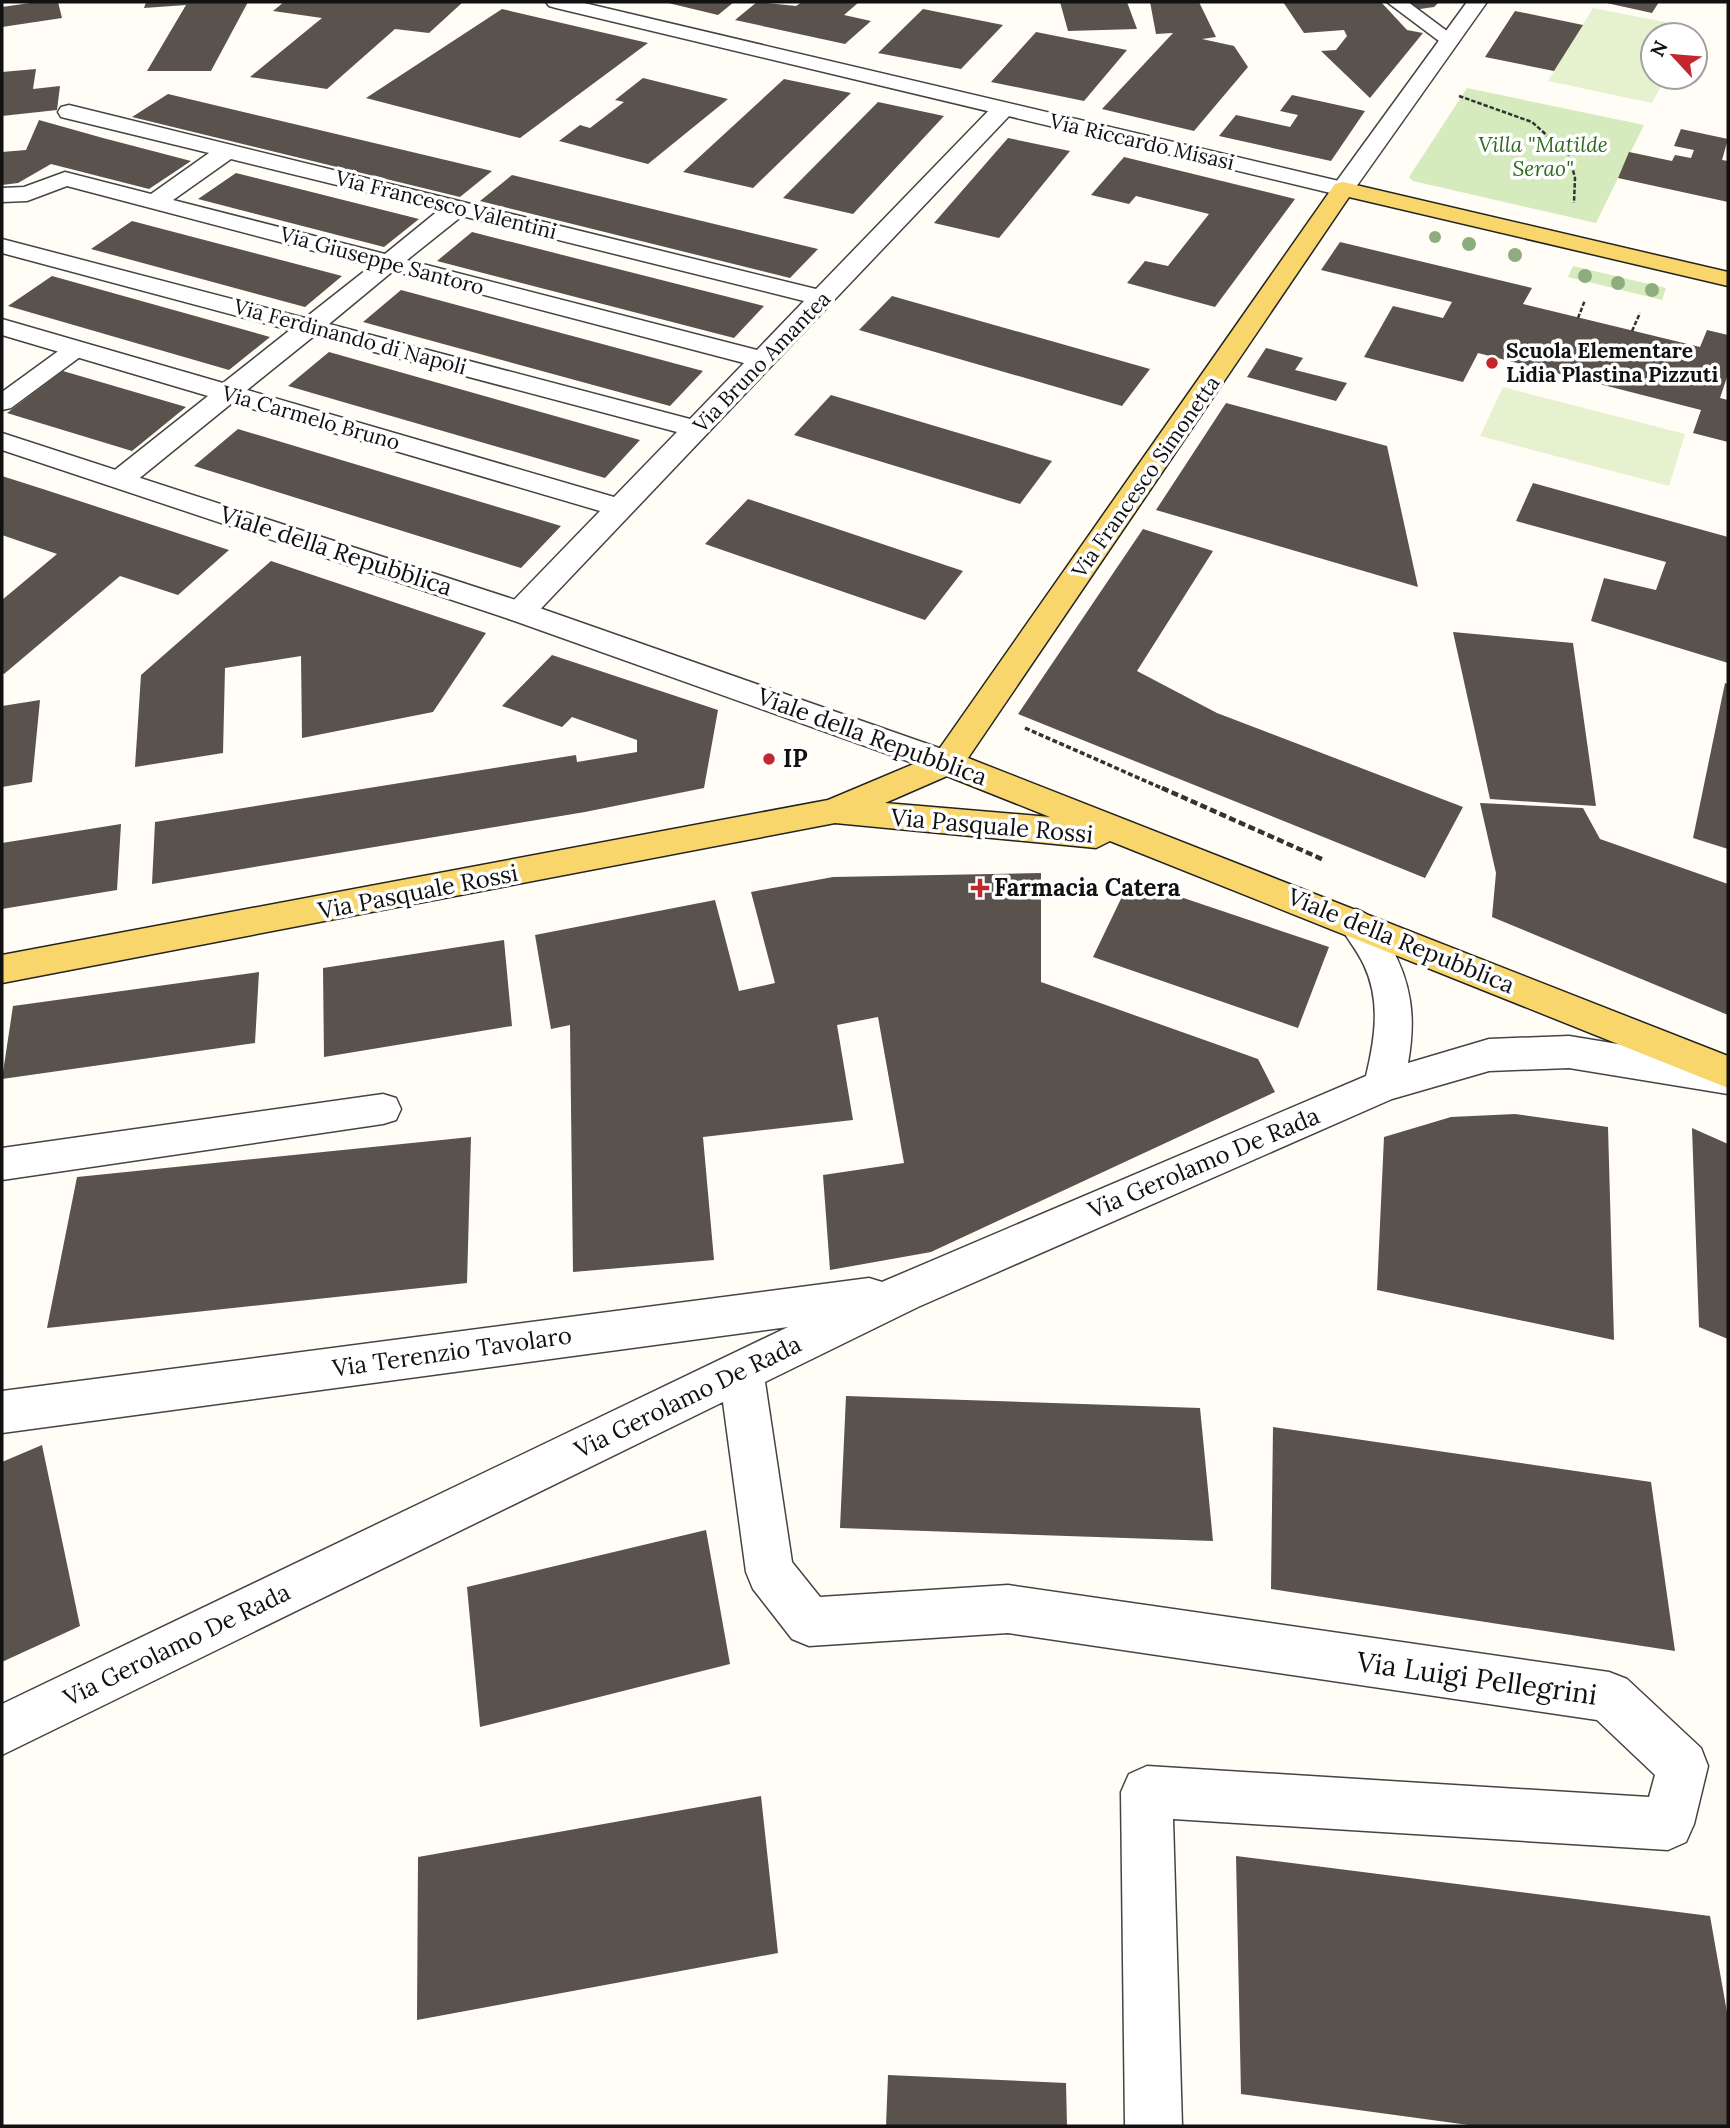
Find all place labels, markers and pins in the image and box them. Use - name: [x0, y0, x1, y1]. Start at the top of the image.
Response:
- place label: Scuola Elementare Lidia Plastina Pizzuti: [1506, 337, 1718, 388]
- marker: Scuola Elementare Lidia Plastina Pizzuti: [1484, 355, 1500, 371]
- place label: IP: [783, 743, 808, 774]
- marker: IP: [761, 751, 777, 767]
- place label: Farmacia Catera: [994, 872, 1181, 903]
- marker: Farmacia Catera: [972, 880, 988, 896]

